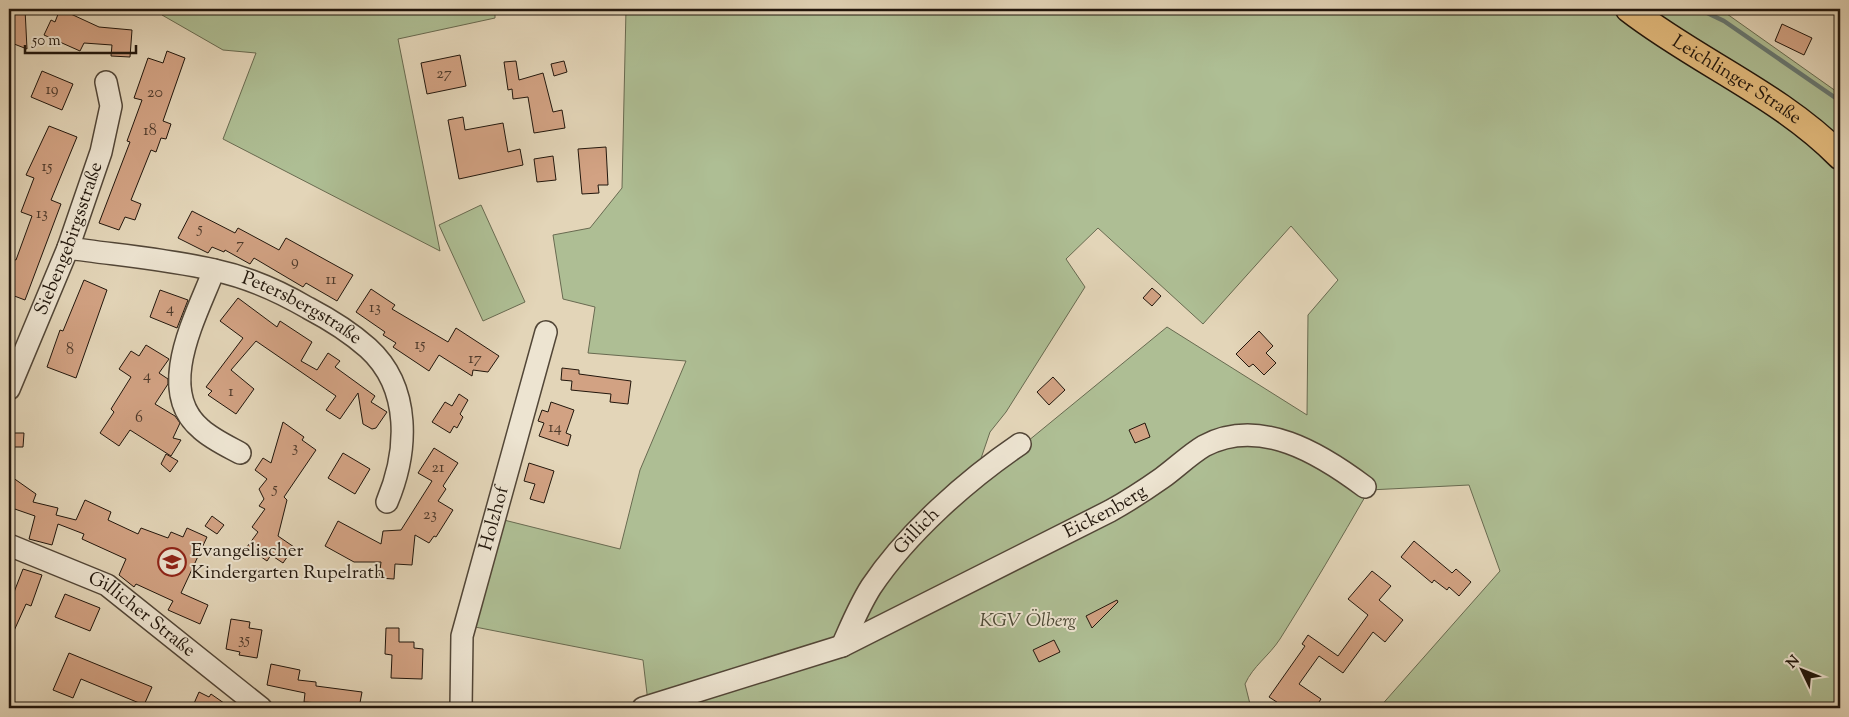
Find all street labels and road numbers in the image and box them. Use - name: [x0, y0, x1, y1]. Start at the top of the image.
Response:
- street label: Leichlinger Straße: [1666, 29, 1807, 131]
- street label: Siebengebirgsstraße: [28, 158, 110, 319]
- street label: Petersbergstraße: [238, 265, 368, 351]
- street label: Eickenberg: [1059, 478, 1152, 546]
- street label: Holzhof: [473, 482, 517, 554]
- street label: Gillich: [887, 501, 946, 561]
- street label: Gillicher Straße: [84, 565, 201, 664]

